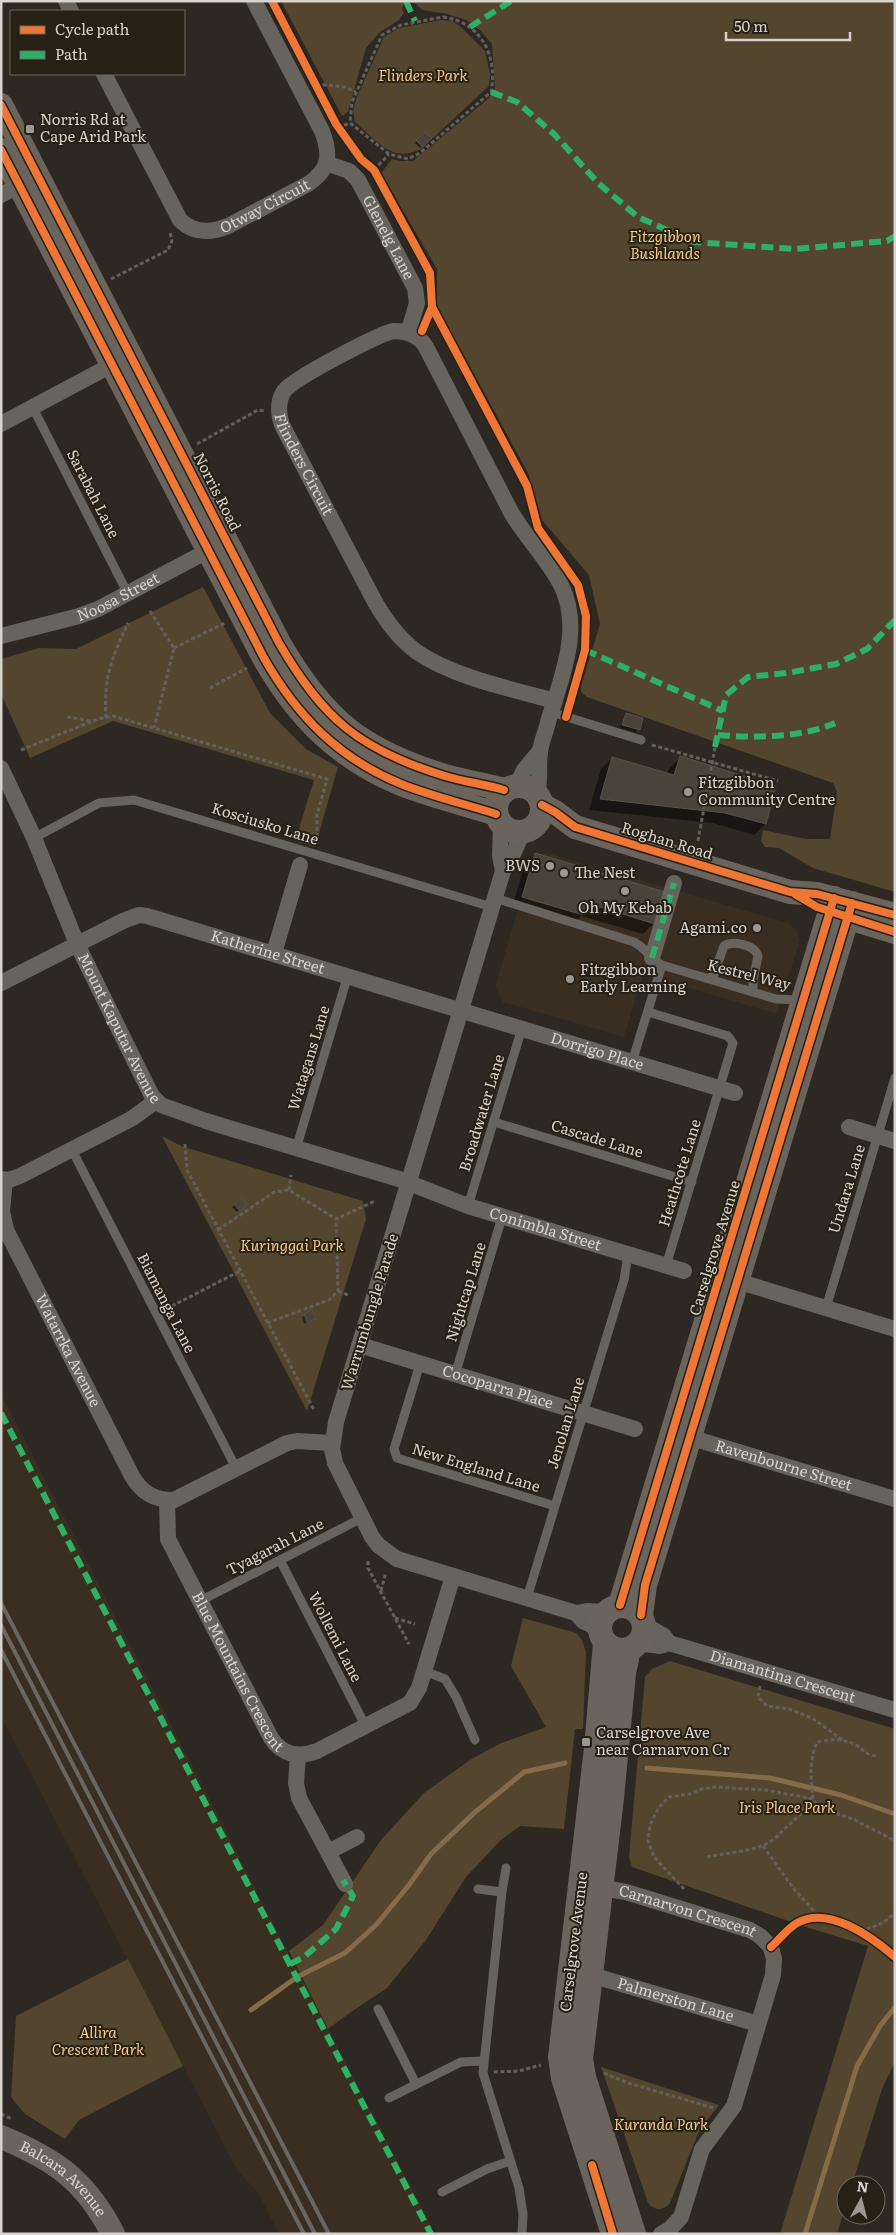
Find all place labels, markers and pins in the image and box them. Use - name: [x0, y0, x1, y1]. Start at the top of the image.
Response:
- place label: Norris Rd at Cape Arid Park: [40, 107, 147, 147]
- marker: Norris Rd at Cape Arid Park: [24, 123, 36, 135]
- place label: Fitzgibbon Community Centre: [698, 770, 836, 810]
- marker: Fitzgibbon Community Centre: [682, 786, 694, 798]
- place label: BWS: [505, 853, 540, 876]
- marker: BWS: [544, 860, 556, 872]
- place label: The Nest: [574, 860, 635, 883]
- marker: The Nest: [558, 867, 570, 879]
- marker: Oh My Kebab: [619, 885, 631, 897]
- place label: Oh My Kebab: [578, 895, 672, 918]
- place label: Agami.co: [679, 915, 747, 938]
- marker: Agami.co: [751, 922, 763, 934]
- place label: Fitzgibbon Early Learning: [580, 957, 687, 997]
- marker: Fitzgibbon Early Learning: [564, 973, 576, 985]
- place label: Carselgrove Ave near Carnarvon Cr: [596, 1720, 730, 1760]
- marker: Carselgrove Ave near Carnarvon Cr: [580, 1736, 592, 1748]

